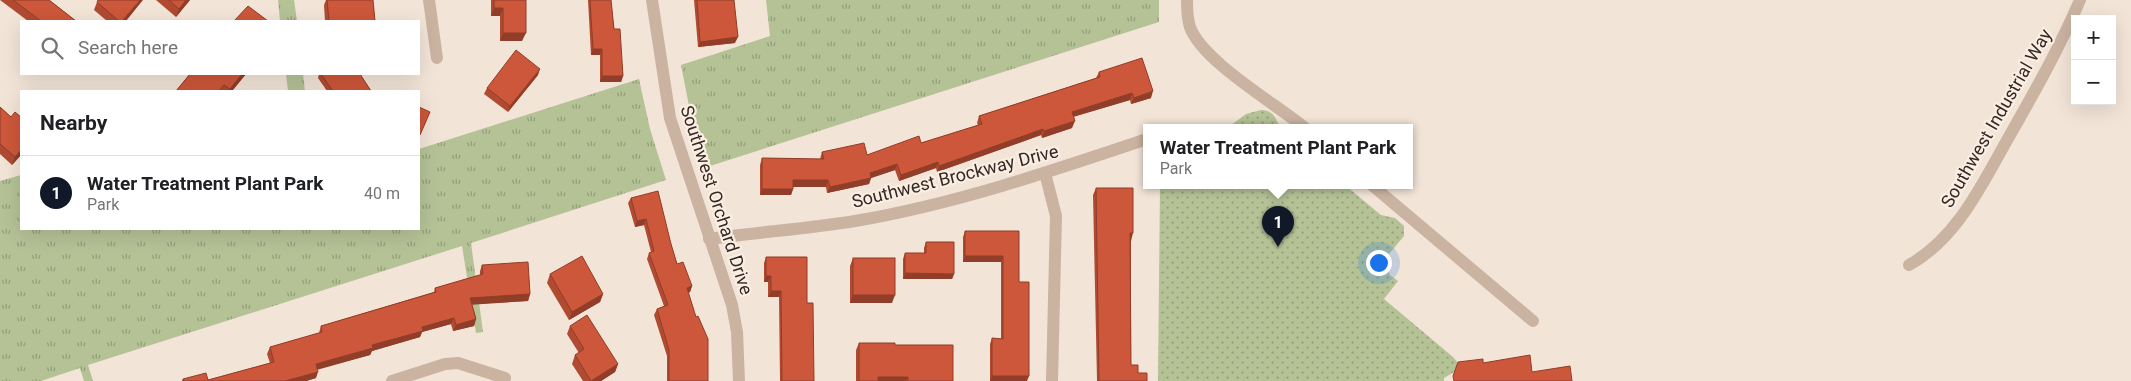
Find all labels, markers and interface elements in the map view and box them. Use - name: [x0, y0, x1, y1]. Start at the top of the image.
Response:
- map controls: [2071, 15, 2116, 105]
- button: +: [2071, 15, 2116, 60]
- search box: [20, 20, 420, 75]
- street label: Southwest Industrial Way: [1936, 25, 2056, 211]
- icon: search: [38, 34, 66, 62]
- text: Search here: [78, 36, 178, 59]
- button: −: [2071, 60, 2116, 105]
- street label: Southwest Orchard Drive: [676, 103, 758, 297]
- text: Nearby: [40, 111, 107, 135]
- popup: [1143, 124, 1413, 189]
- text: Water Treatment Plant Park: [1160, 136, 1396, 159]
- street label: Southwest Brockway Drive: [850, 140, 1060, 212]
- text: Park: [1160, 159, 1192, 178]
- text: Water Treatment Plant Park: [87, 172, 323, 195]
- text: 1: [51, 184, 61, 203]
- text: 40 m: [364, 184, 400, 203]
- text: Park: [87, 195, 119, 214]
- pin: 1: [1262, 206, 1294, 247]
- your location: [1366, 250, 1392, 276]

